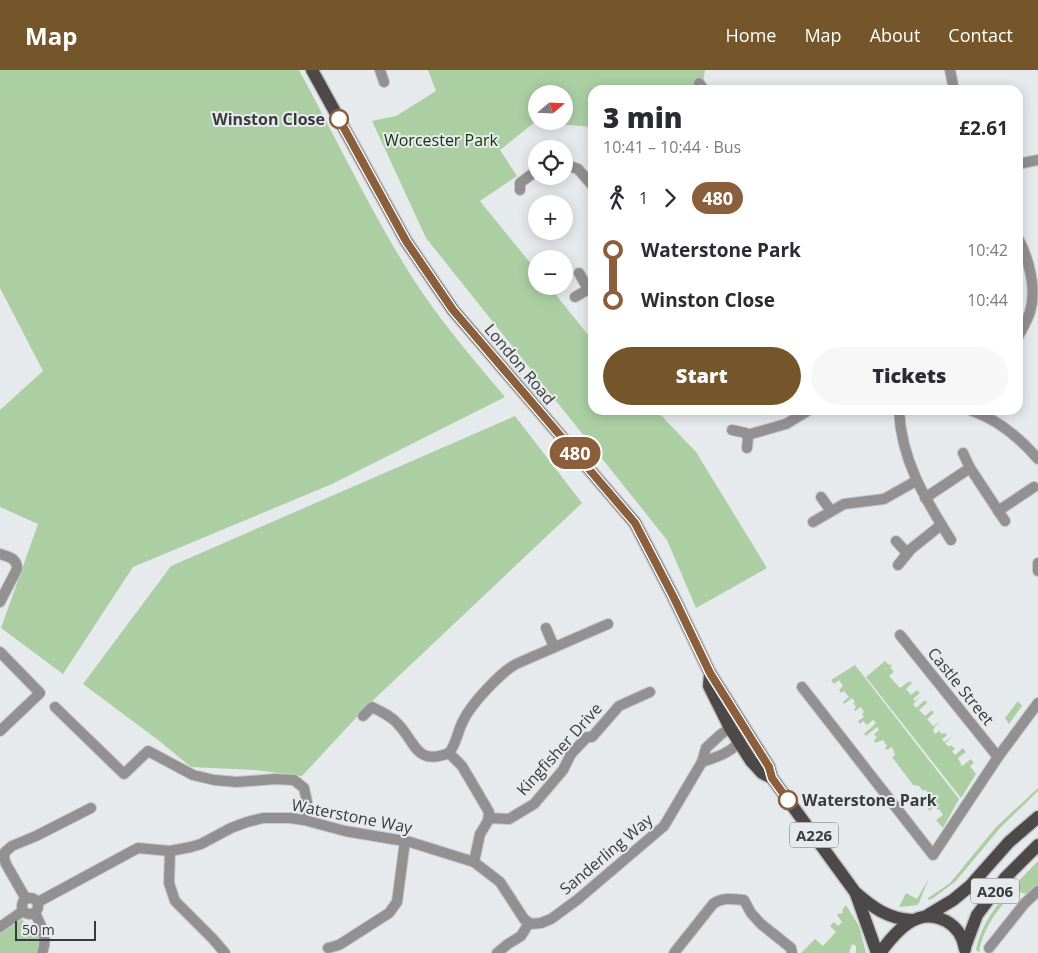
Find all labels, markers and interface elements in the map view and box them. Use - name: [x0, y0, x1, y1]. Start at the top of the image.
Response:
- text: Map: [25, 19, 77, 52]
- text: Home: [726, 23, 776, 47]
- text: Map: [804, 23, 842, 47]
- text: About: [870, 23, 920, 47]
- text: Contact: [948, 23, 1013, 47]
- north arrow: [528, 85, 572, 130]
- map controls: [528, 85, 573, 295]
- text: 3 min: [603, 98, 683, 136]
- place label: Winston Close: [212, 108, 325, 130]
- marker: Winston Close: [329, 109, 349, 129]
- text: £2.61: [959, 115, 1008, 141]
- park label: Worcester Park: [384, 129, 499, 151]
- text: 10:41 – 10:44 · Bus: [603, 136, 741, 158]
- button: locate: [528, 140, 573, 185]
- icon: walk: [603, 184, 631, 212]
- icon: forward: [656, 184, 684, 212]
- text: 480: [702, 186, 733, 210]
- text: 1: [639, 187, 648, 209]
- button: +: [528, 195, 573, 240]
- text: Waterstone Park: [641, 237, 801, 263]
- text: 10:42: [967, 239, 1008, 261]
- button: −: [528, 250, 573, 295]
- text: Winston Close: [641, 287, 775, 313]
- text: 10:44: [967, 289, 1008, 311]
- street label: London Road: [480, 319, 560, 409]
- button: Start: [603, 347, 801, 405]
- button: Tickets: [811, 347, 1008, 405]
- line badge: 480: [546, 437, 604, 469]
- text: 480: [560, 441, 590, 465]
- street label: Castle Street: [923, 642, 999, 730]
- street label: Kingfisher Drive: [511, 698, 607, 800]
- place label: Waterstone Park: [802, 789, 937, 811]
- marker: Waterstone Park: [778, 790, 798, 810]
- street label: Waterstone Way: [290, 794, 415, 839]
- street label: Sanderling Way: [555, 808, 658, 899]
- road number: A226: [790, 822, 838, 848]
- road number: A206: [971, 878, 1019, 904]
- scale bar: [15, 918, 96, 941]
- text: 50 m: [22, 920, 55, 939]

